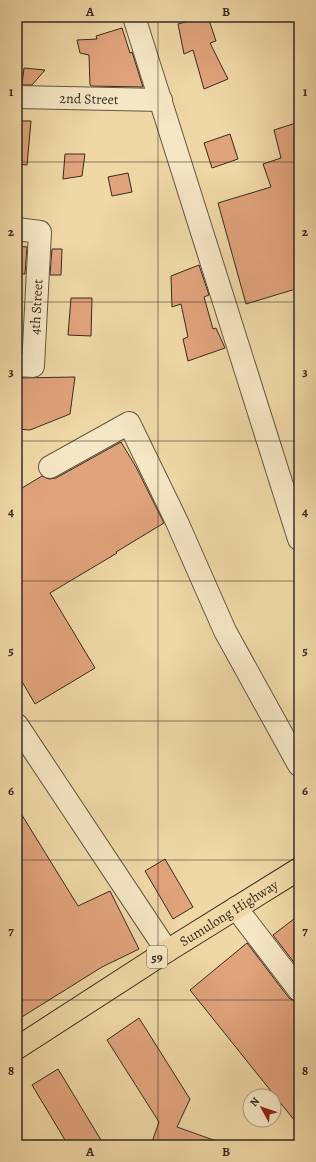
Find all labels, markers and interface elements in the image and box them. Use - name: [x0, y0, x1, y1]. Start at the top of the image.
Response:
- text: A: [85, 3, 95, 20]
- text: B: [222, 3, 230, 20]
- text: 1: [9, 83, 14, 100]
- text: 1: [303, 83, 308, 100]
- street label: 2nd Street: [59, 89, 119, 109]
- text: 2: [8, 223, 15, 240]
- text: 2: [302, 223, 309, 240]
- street label: 4th Street: [26, 278, 47, 335]
- text: 3: [8, 363, 14, 380]
- text: 3: [302, 363, 308, 380]
- text: 4: [8, 503, 14, 520]
- text: 4: [302, 503, 308, 520]
- text: 5: [8, 642, 14, 659]
- text: 5: [302, 642, 308, 659]
- text: 6: [8, 782, 14, 799]
- text: 6: [302, 782, 308, 799]
- street label: Sumulong Highway: [176, 875, 282, 951]
- text: 7: [8, 922, 14, 939]
- text: 7: [302, 922, 308, 939]
- road number: 59: [147, 946, 167, 968]
- text: 8: [8, 1062, 14, 1079]
- text: 8: [302, 1062, 308, 1079]
- north arrow: [242, 1088, 282, 1128]
- text: N: [246, 1094, 263, 1110]
- text: A: [85, 1143, 95, 1160]
- text: B: [222, 1143, 230, 1160]

